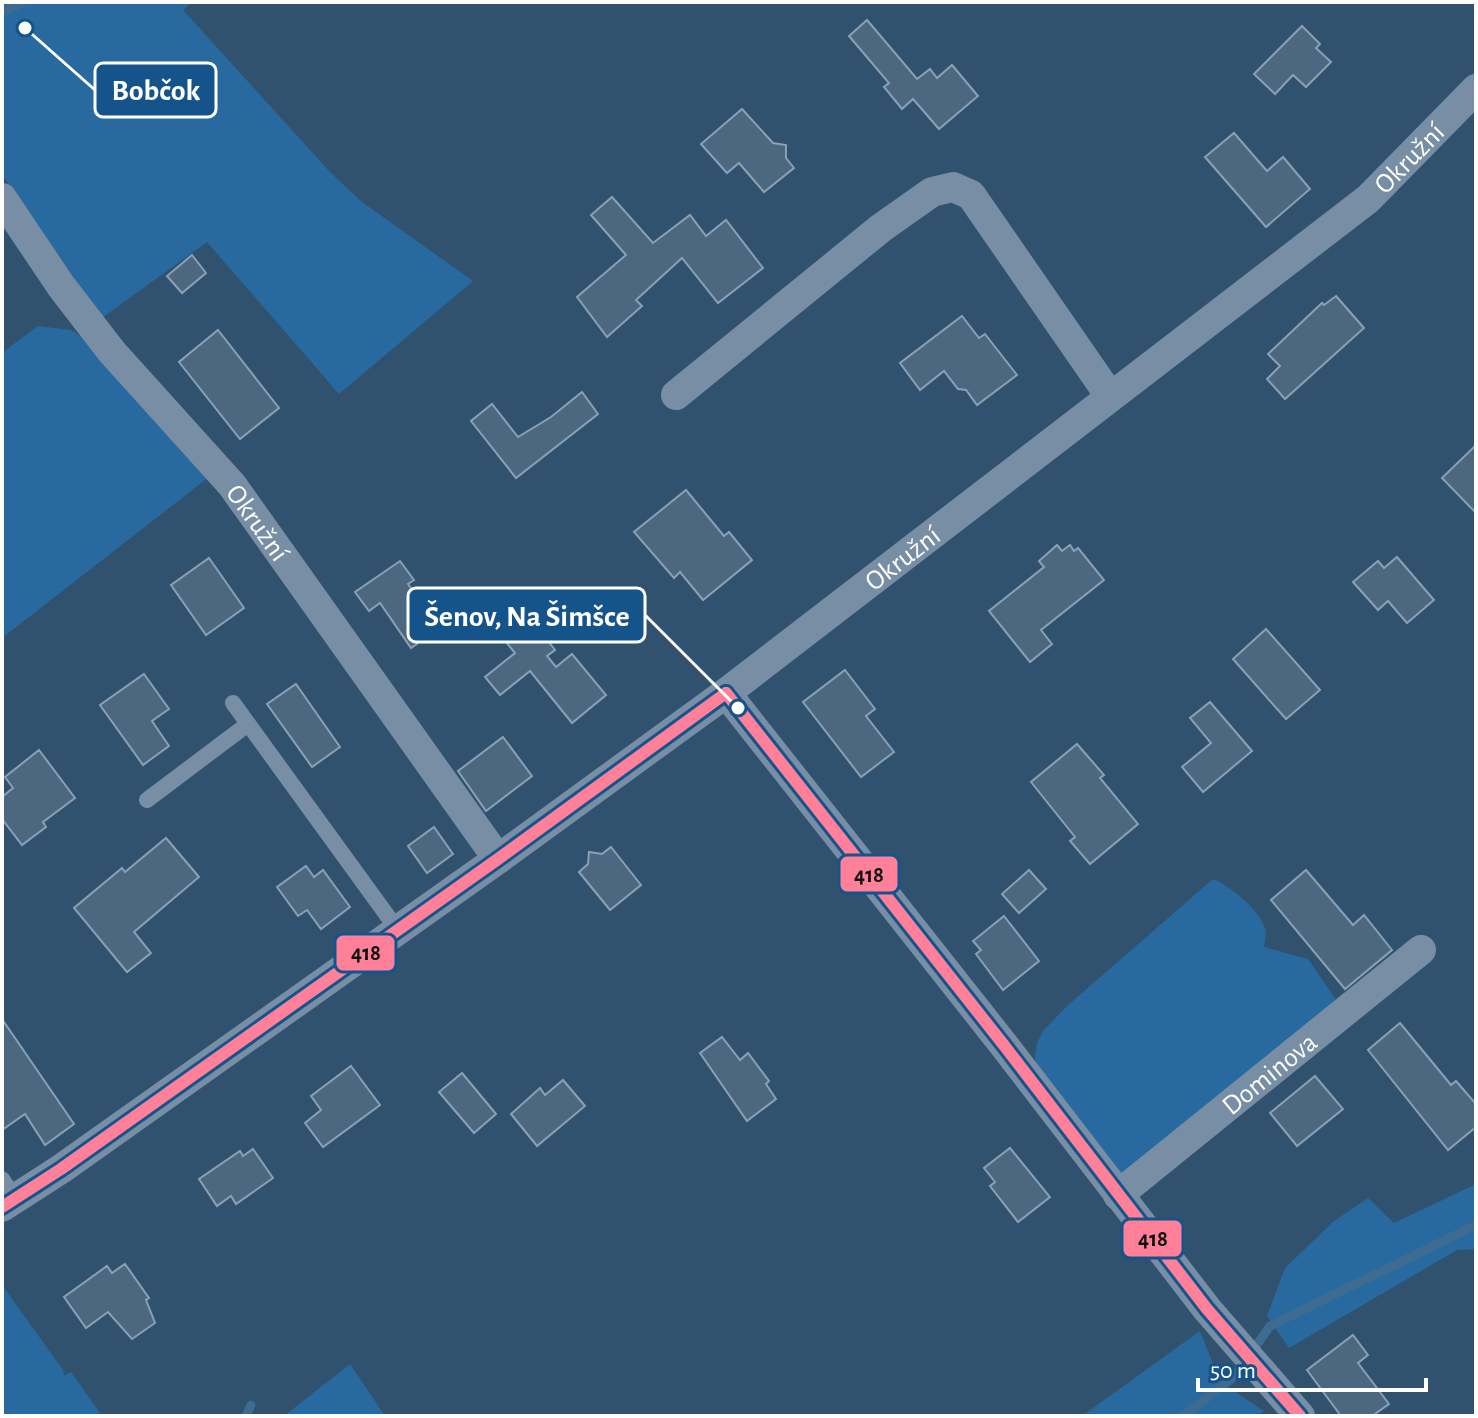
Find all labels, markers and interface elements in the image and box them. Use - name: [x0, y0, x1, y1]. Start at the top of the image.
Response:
- callout: Bobčok: [95, 63, 216, 117]
- text: Bobčok: [112, 76, 201, 106]
- street label: Okružní: [1370, 118, 1451, 200]
- street label: Okružní: [220, 480, 293, 567]
- street label: Okružní: [860, 522, 946, 597]
- callout: Šenov, Na Šimšce: [408, 588, 645, 642]
- text: Šenov, Na Šimšce: [424, 600, 630, 632]
- line badge: 418: [839, 855, 899, 893]
- text: 418: [854, 864, 884, 886]
- line badge: 418: [335, 934, 396, 972]
- text: 418: [351, 942, 381, 964]
- street label: Dominova: [1217, 1028, 1323, 1121]
- line badge: 418: [1122, 1219, 1183, 1258]
- text: 418: [1138, 1228, 1168, 1250]
- scale bar: [1198, 1342, 1426, 1392]
- text: 50 m: [1210, 1359, 1256, 1383]

